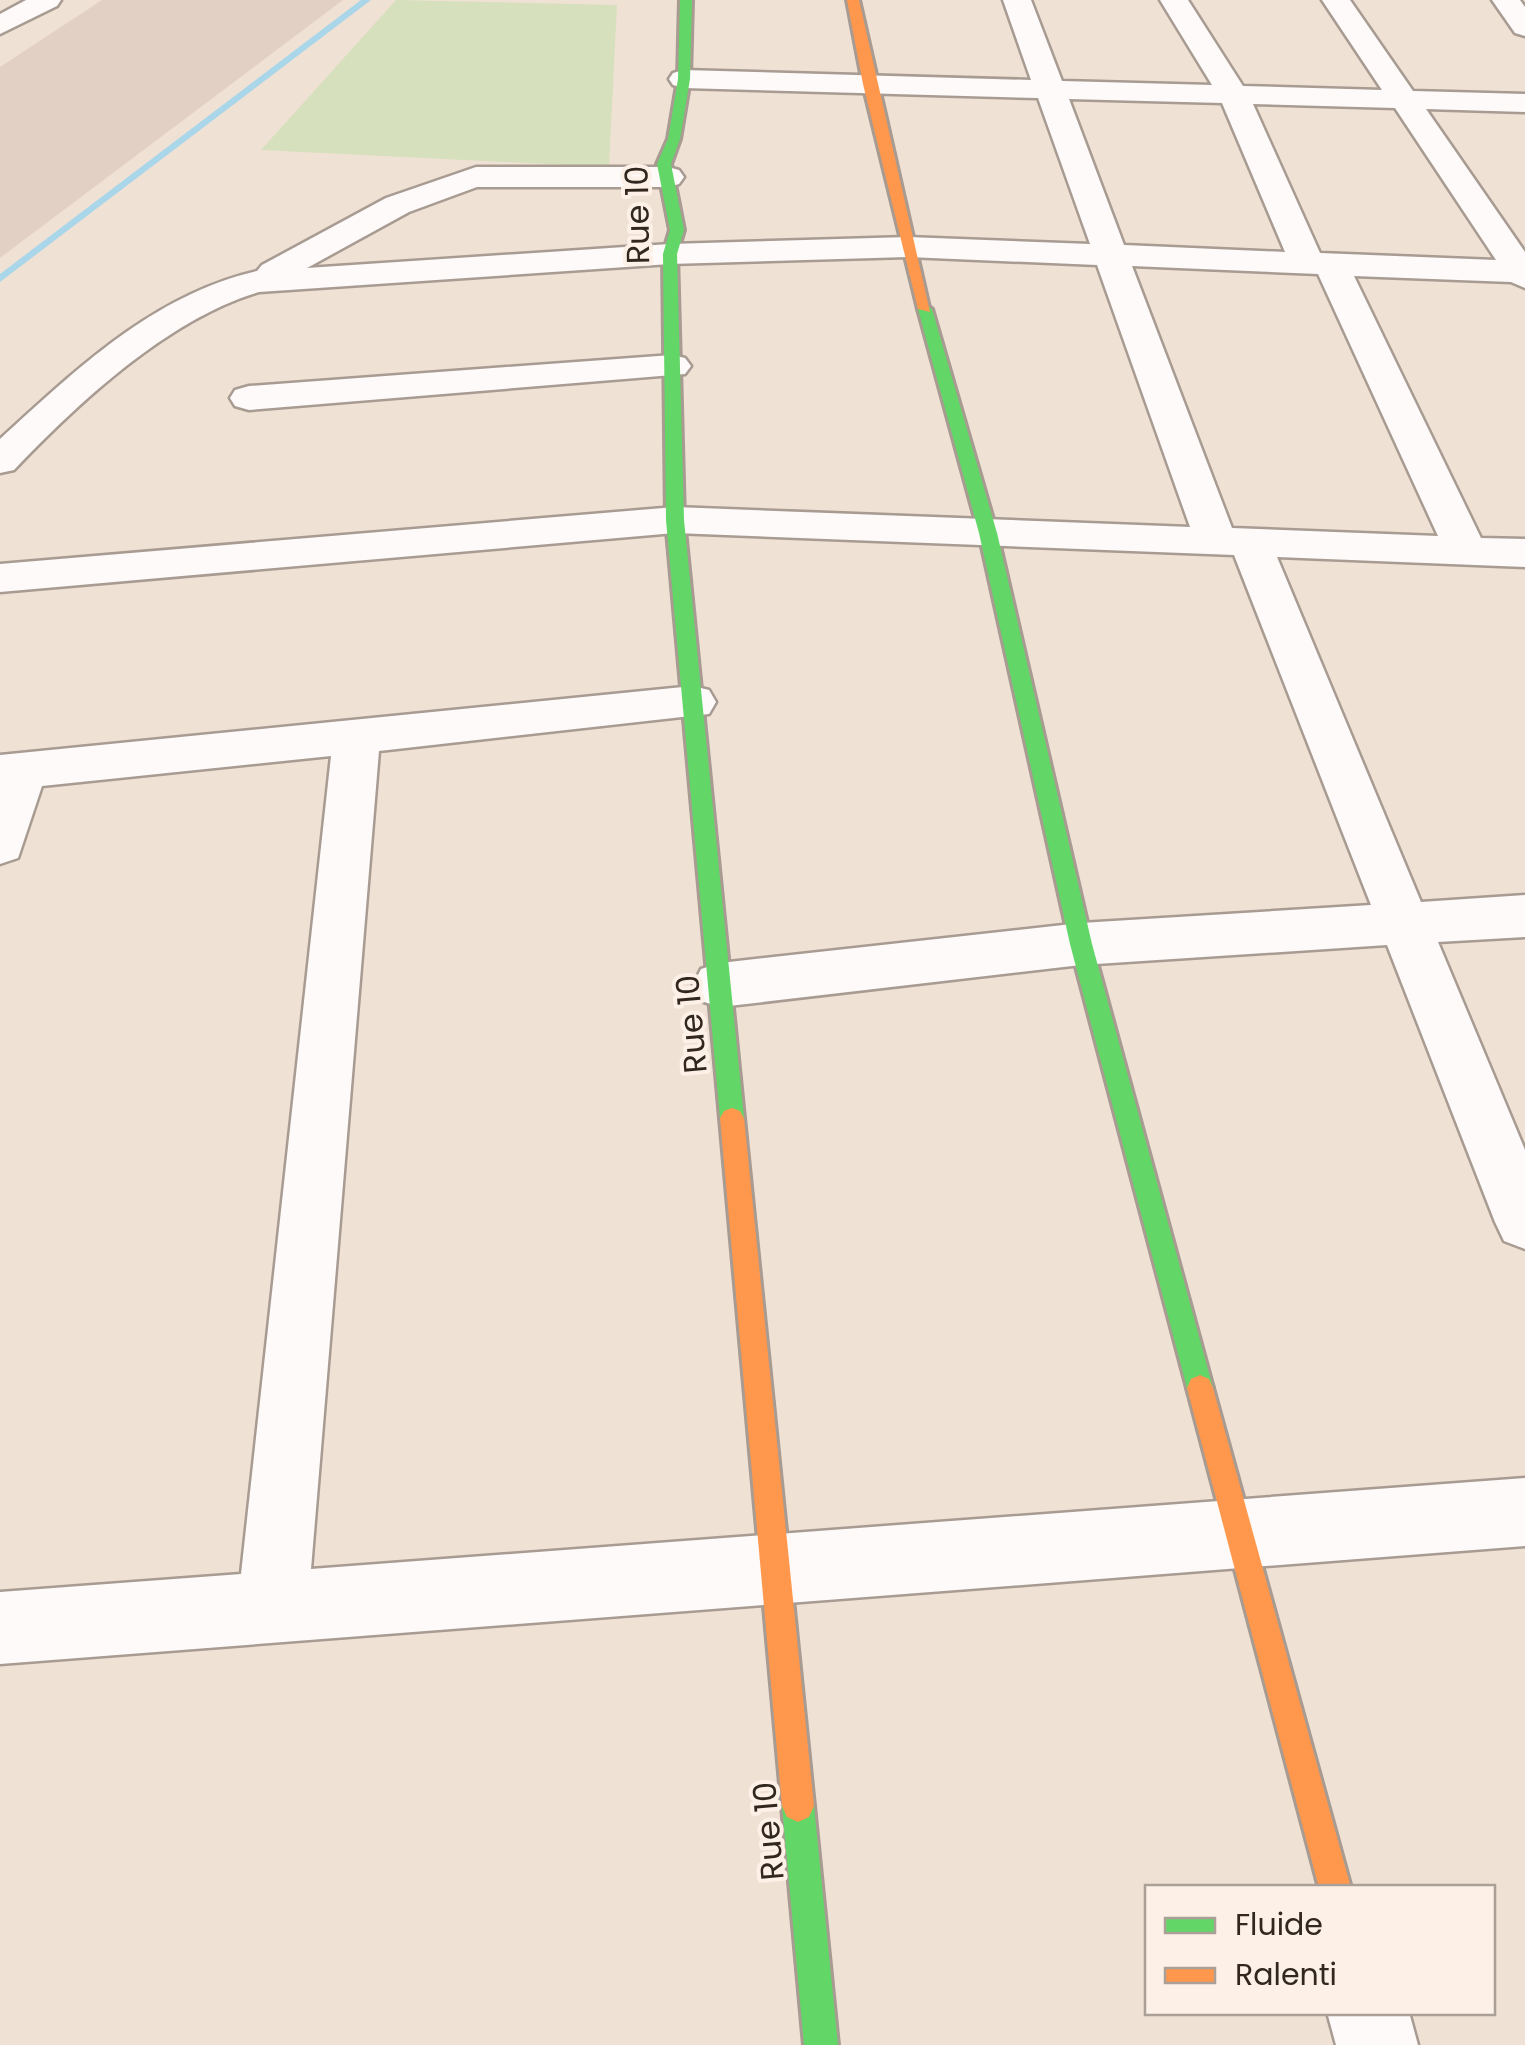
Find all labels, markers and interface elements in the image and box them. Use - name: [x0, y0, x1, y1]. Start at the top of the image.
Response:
- street label: Rue 10: [614, 165, 660, 265]
- street label: Rue 10: [664, 973, 718, 1075]
- street label: Rue 10: [741, 1780, 795, 1882]
- legend: [1145, 1885, 1495, 2015]
- text: Fluide: [1235, 1903, 1323, 1946]
- text: Ralenti: [1235, 1953, 1337, 1996]

